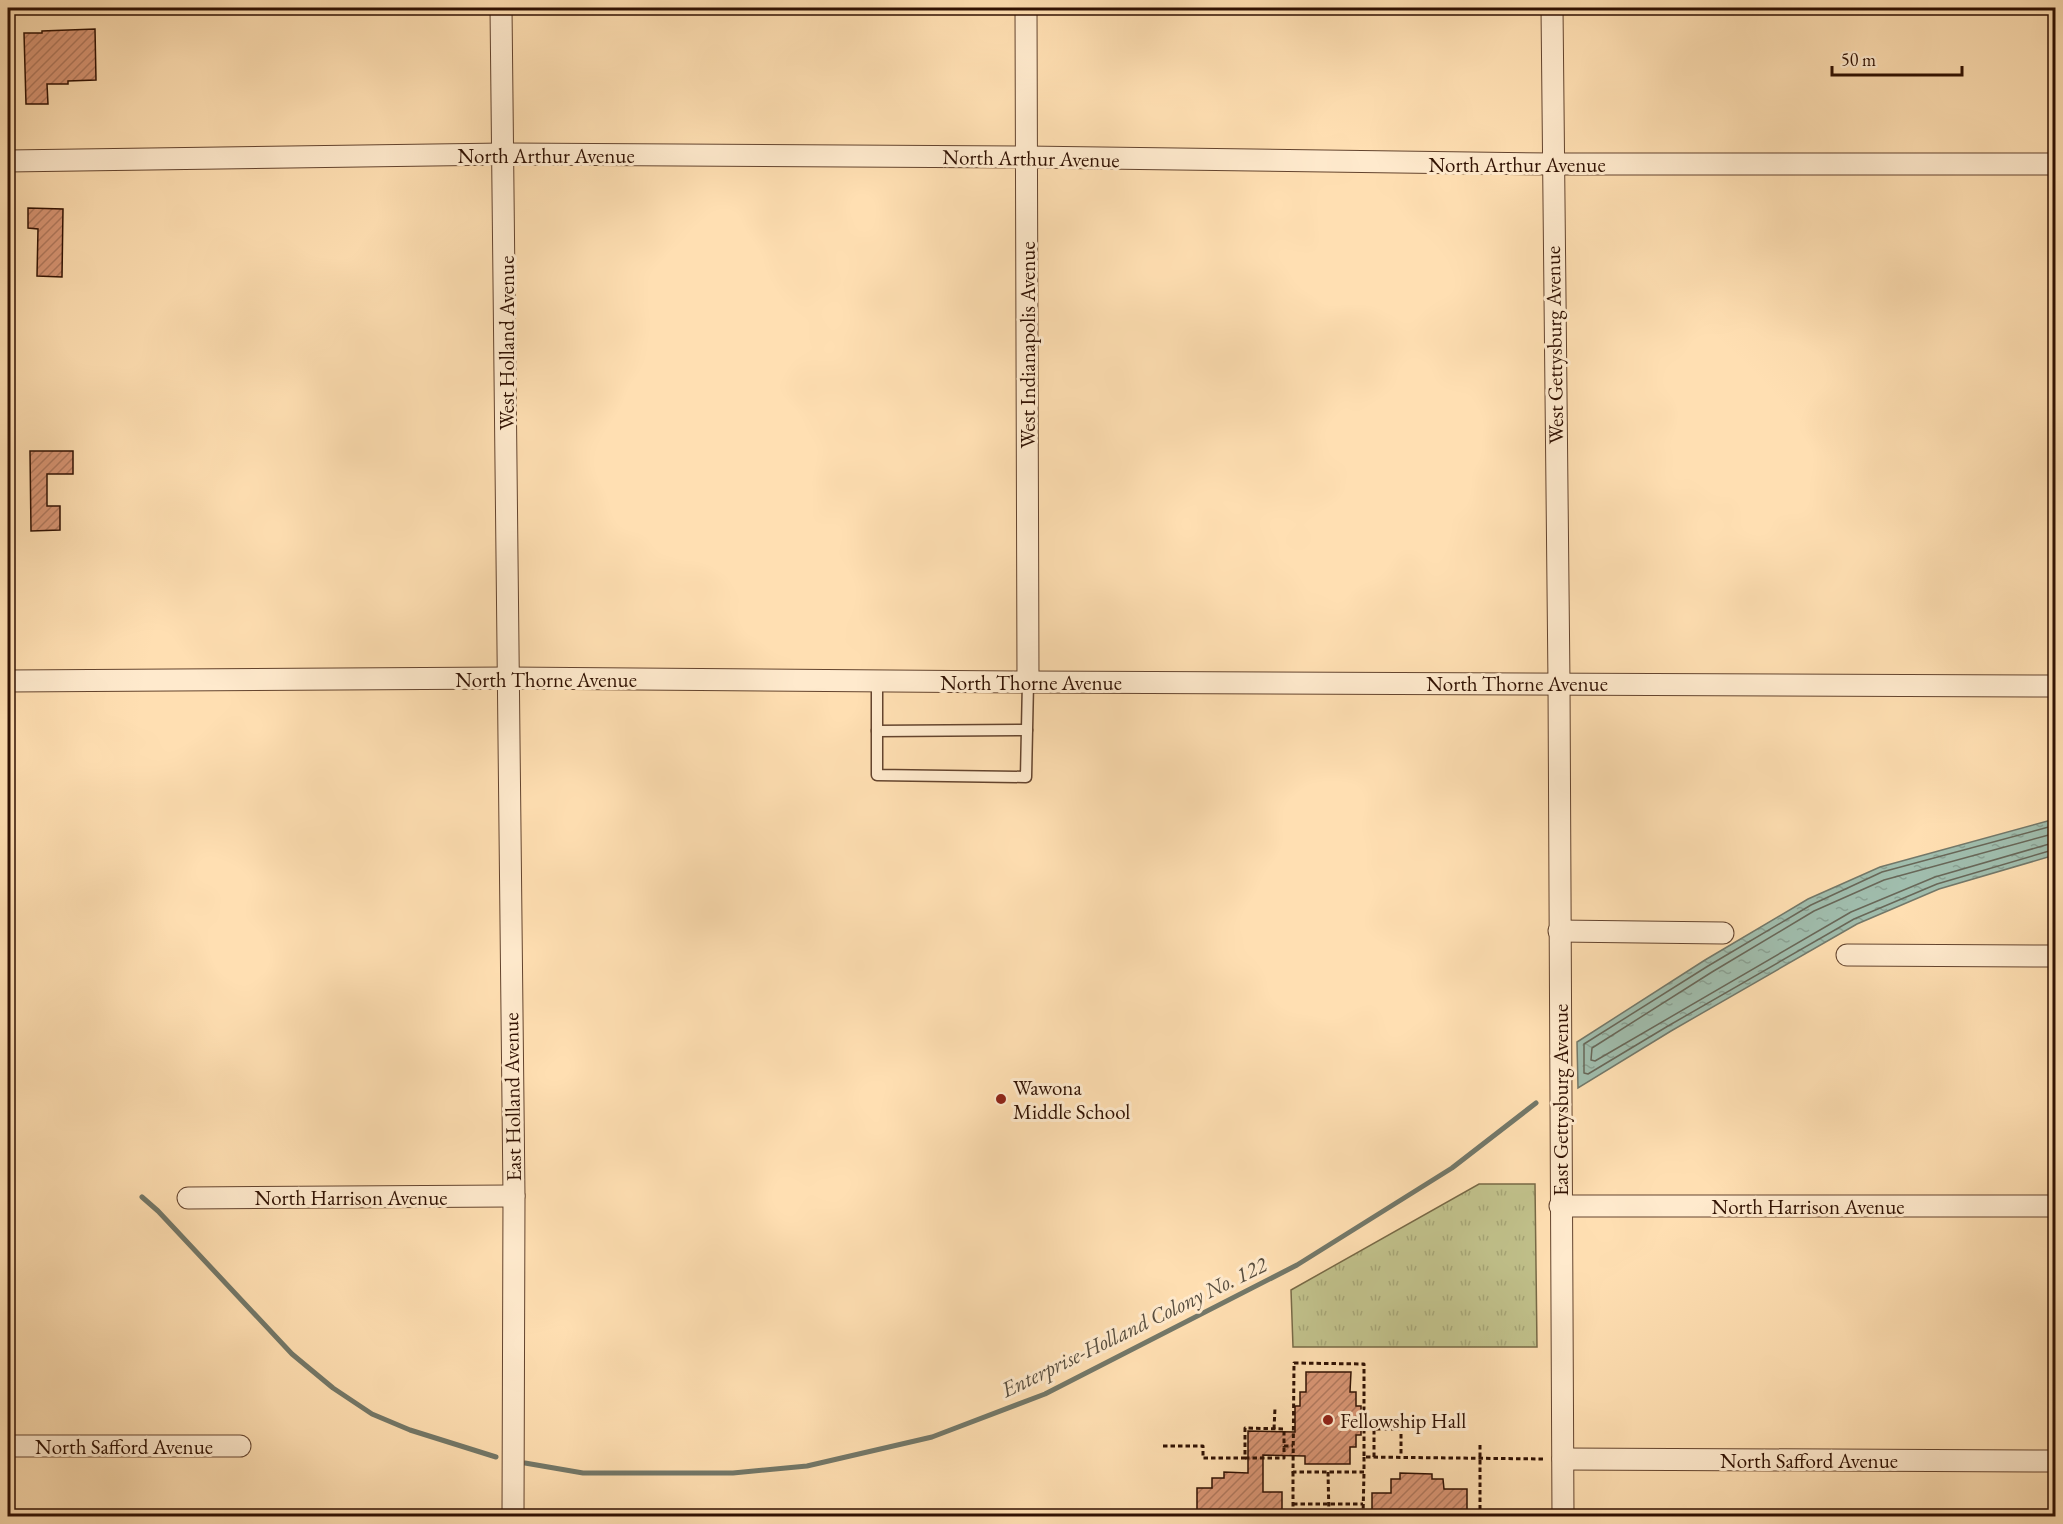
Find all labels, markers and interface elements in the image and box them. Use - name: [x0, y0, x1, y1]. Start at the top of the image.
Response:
- scale bar: [1832, 39, 1962, 77]
- text: 50 m: [1841, 48, 1876, 71]
- street label: North Arthur Avenue: [457, 142, 635, 169]
- street label: North Arthur Avenue: [942, 143, 1120, 173]
- street label: North Arthur Avenue: [1428, 151, 1606, 178]
- street label: West Indianapolis Avenue: [1014, 241, 1041, 449]
- street label: West Gettysburg Avenue: [1539, 246, 1569, 444]
- street label: West Holland Avenue: [493, 256, 520, 430]
- street label: North Thorne Avenue: [455, 666, 637, 693]
- street label: North Thorne Avenue: [940, 669, 1122, 696]
- street label: North Thorne Avenue: [1426, 670, 1608, 697]
- street label: East Gettysburg Avenue: [1547, 1004, 1574, 1196]
- street label: East Holland Avenue: [497, 1012, 527, 1182]
- place label: Wawona Middle School: [1013, 1074, 1130, 1125]
- marker: Wawona Middle School: [994, 1092, 1008, 1106]
- street label: North Harrison Avenue: [255, 1184, 447, 1211]
- street label: North Harrison Avenue: [1712, 1193, 1904, 1220]
- water label: Enterprise-Holland Colony No. 122: [996, 1249, 1273, 1404]
- place label: Fellowship Hall: [1340, 1407, 1466, 1434]
- marker: Fellowship Hall: [1321, 1413, 1335, 1427]
- street label: North Safford Avenue: [35, 1433, 213, 1460]
- street label: North Safford Avenue: [1720, 1447, 1898, 1474]

